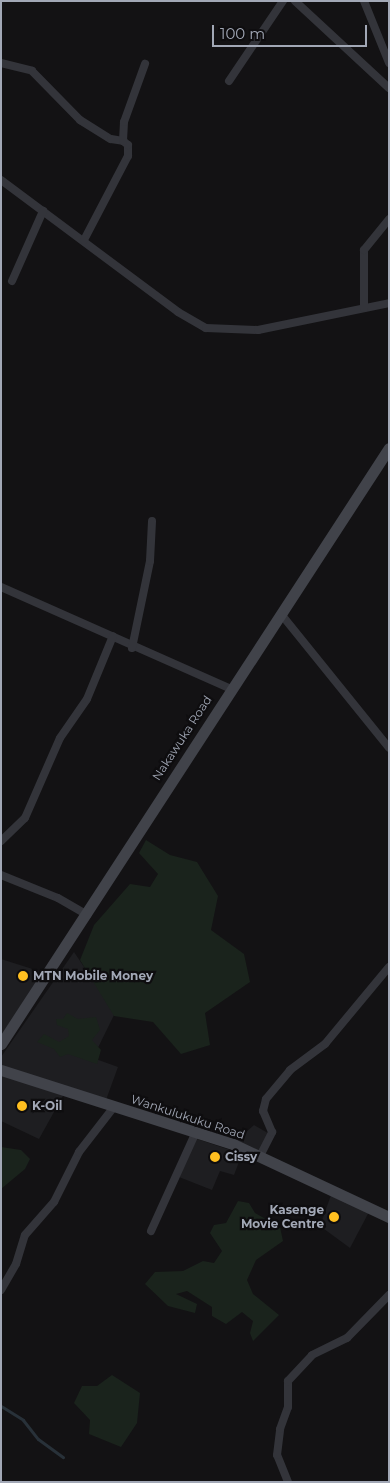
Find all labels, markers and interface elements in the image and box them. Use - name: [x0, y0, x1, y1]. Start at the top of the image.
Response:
- scale bar: [215, 15, 370, 47]
- text: 100 m: [220, 24, 265, 43]
- street label: Nakawuka Road: [149, 693, 215, 783]
- place label: MTN Mobile Money: [33, 969, 153, 983]
- marker: MTN Mobile Money: [17, 970, 29, 982]
- street label: Wankulukuku Road: [129, 1092, 247, 1142]
- place label: K-Oil: [32, 1099, 62, 1113]
- marker: K-Oil: [16, 1100, 28, 1112]
- place label: Cissy: [225, 1150, 257, 1164]
- marker: Cissy: [209, 1151, 221, 1163]
- place label: Kasenge Movie Centre: [241, 1203, 324, 1231]
- marker: Kasenge Movie Centre: [328, 1211, 340, 1223]

